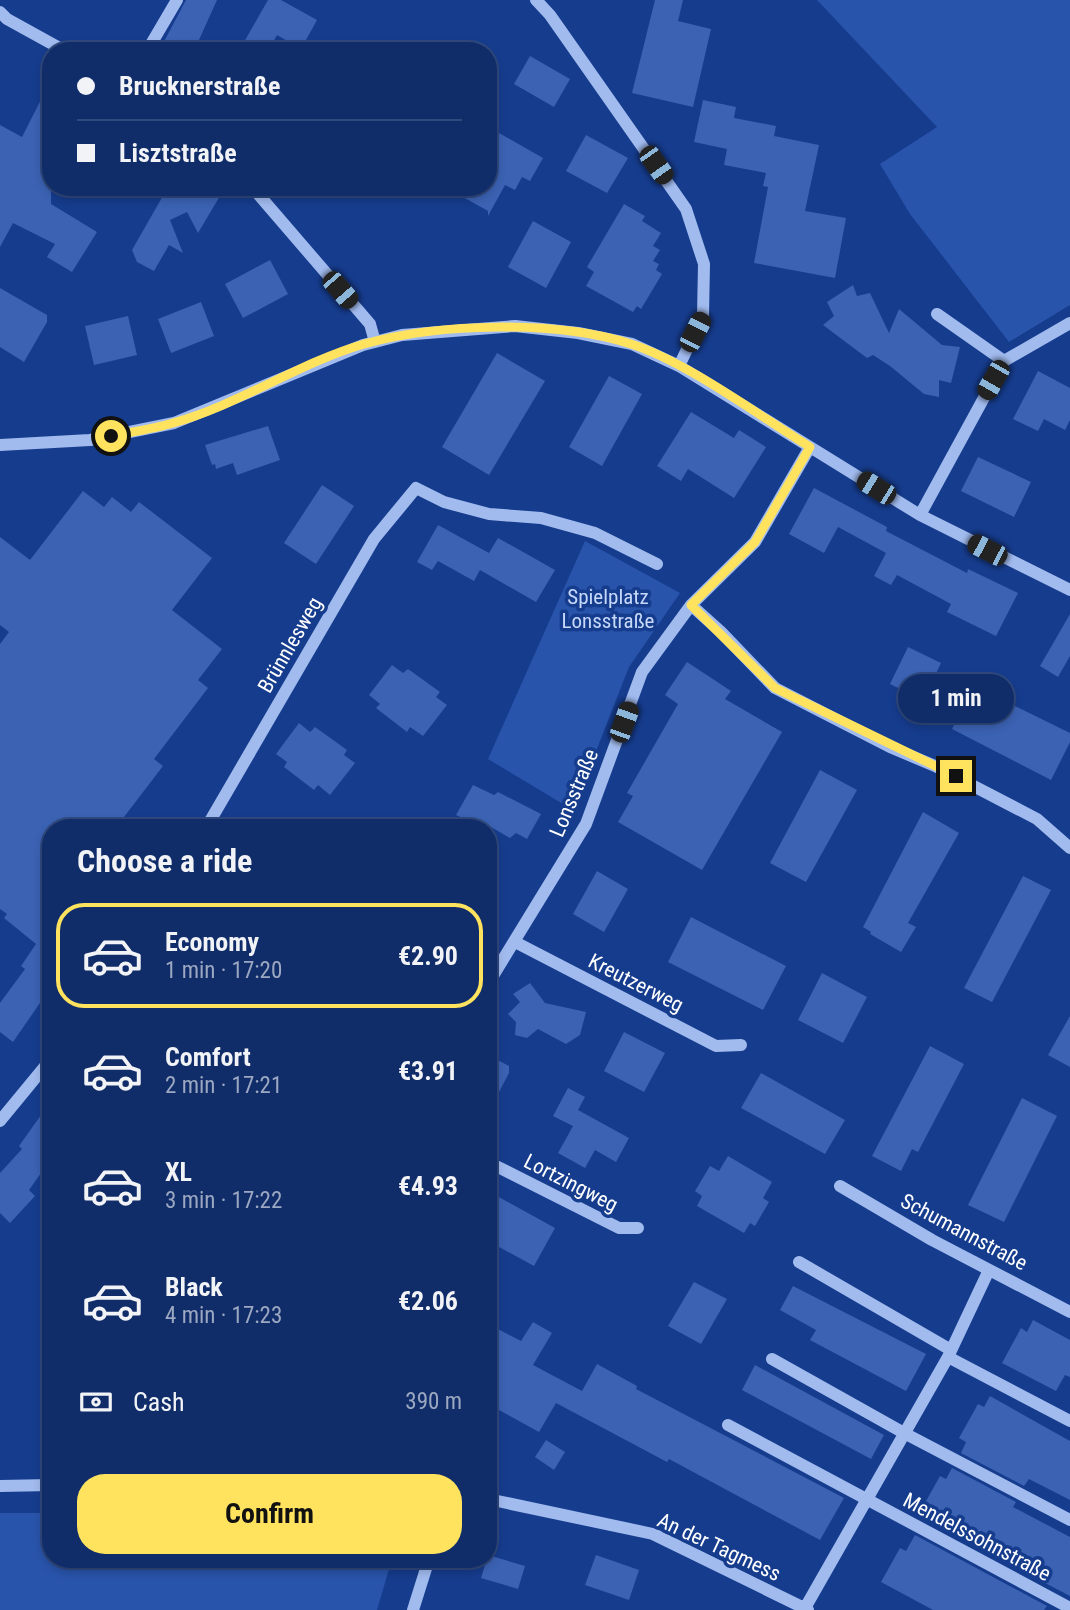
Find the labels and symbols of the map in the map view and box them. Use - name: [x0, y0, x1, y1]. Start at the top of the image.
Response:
- car: [636, 142, 677, 188]
- car: [319, 267, 362, 313]
- car: [677, 309, 714, 355]
- car: [974, 357, 1013, 403]
- route start: [95, 420, 127, 452]
- car: [853, 468, 900, 508]
- car: [964, 531, 1011, 569]
- park label: Spielplatz Lonsstraße: [562, 585, 655, 633]
- street label: Brünnlesweg: [253, 593, 327, 697]
- callout: 1 min: [898, 674, 1014, 724]
- car: [607, 699, 642, 745]
- street label: Lonsstraße: [545, 745, 603, 840]
- route end: [940, 760, 972, 792]
- street label: Kreutzerweg: [585, 949, 687, 1017]
- street label: Lortzingweg: [520, 1149, 622, 1217]
- street label: Schumannstraße: [897, 1189, 1031, 1275]
- street label: Mendelssohnstraße: [899, 1488, 1055, 1586]
- street label: An der Tagmess: [654, 1508, 784, 1586]

